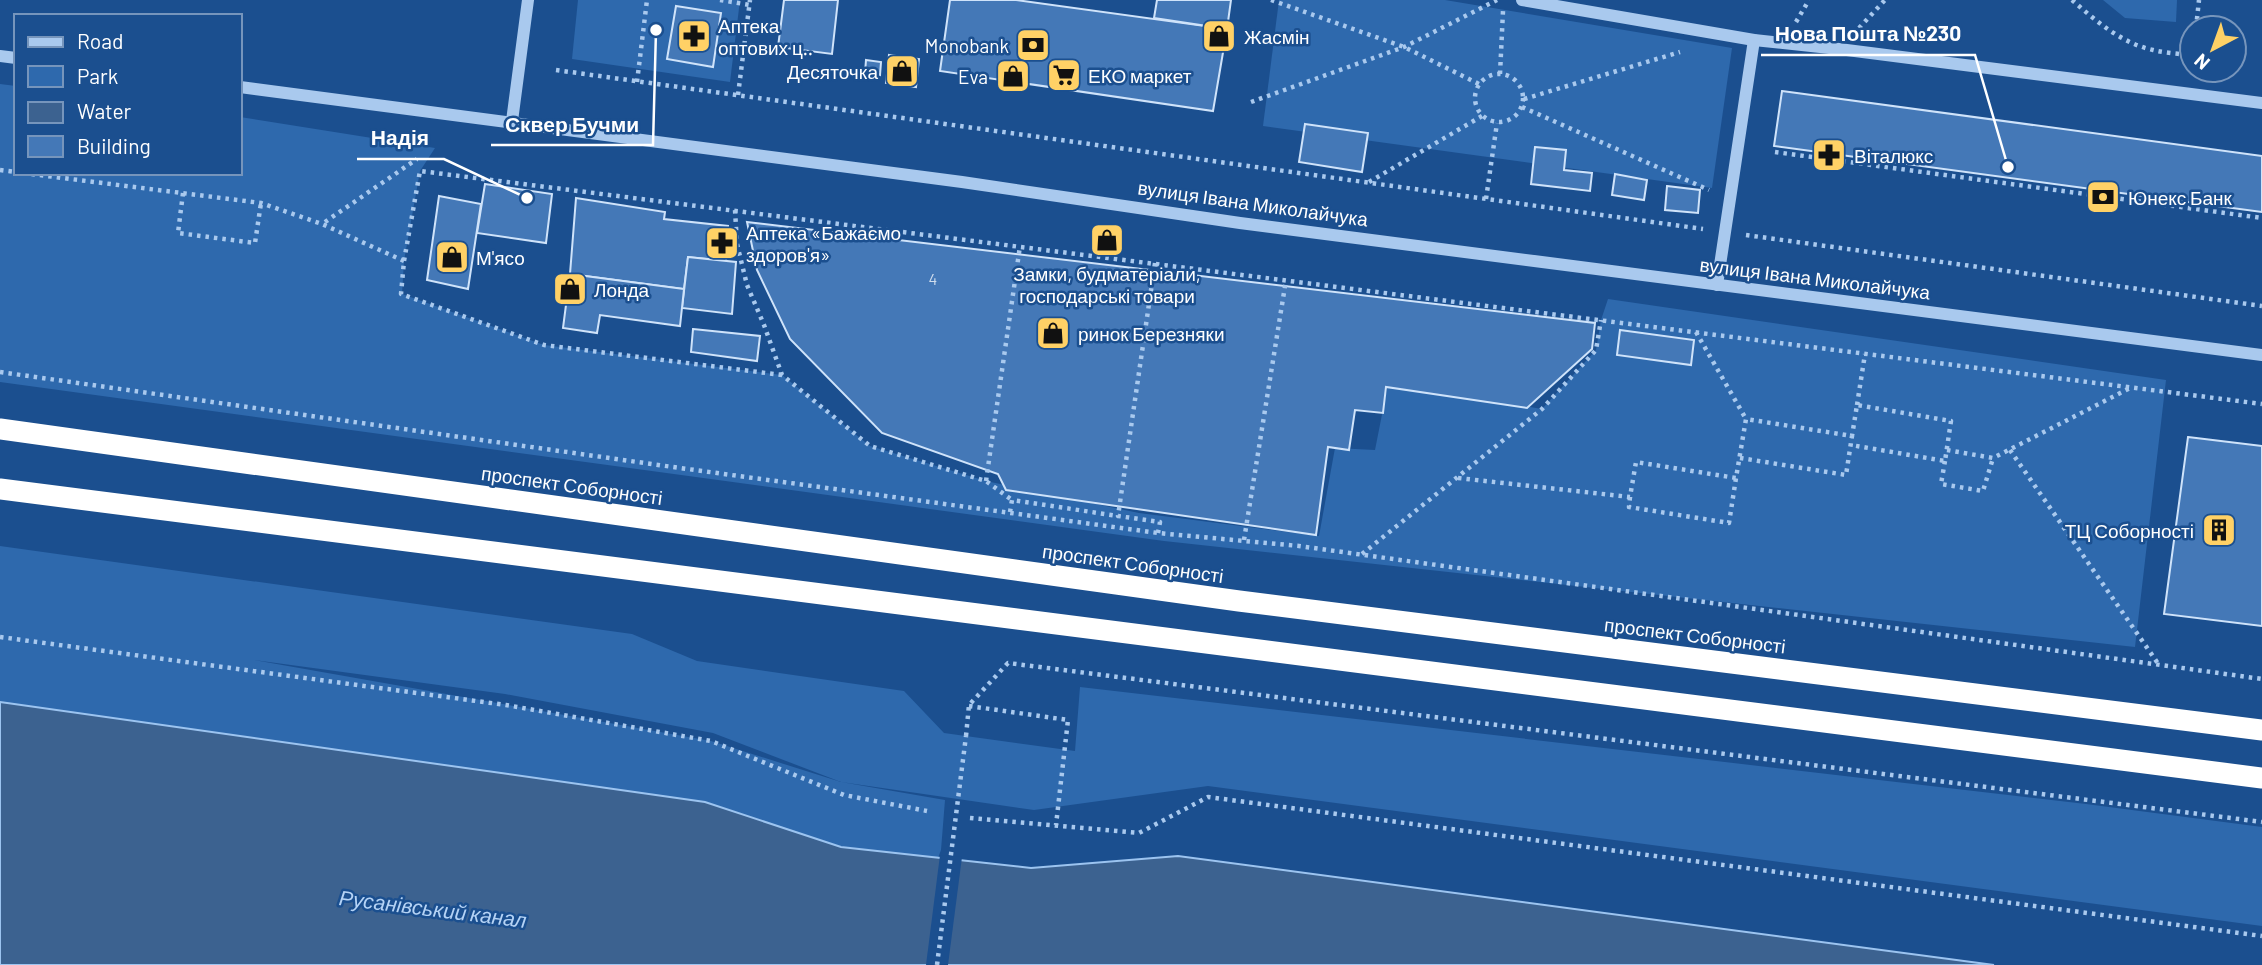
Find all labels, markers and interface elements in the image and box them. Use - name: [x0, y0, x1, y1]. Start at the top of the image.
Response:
- callout: Нова Пошта №230: [1761, 13, 1975, 55]
- legend: [14, 14, 242, 175]
- place label: Аптека оптових ц‥: [718, 14, 813, 59]
- north arrow: [2178, 14, 2248, 84]
- pharmacy icon: Аптека оптових ц‥: [675, 17, 713, 55]
- shop icon: Жасмін: [1200, 17, 1238, 55]
- text: Нова Пошта №230: [1775, 20, 1961, 45]
- place label: Жасмін: [1244, 25, 1310, 48]
- bank icon: Monobank: [1014, 26, 1052, 64]
- text: Road: [77, 28, 123, 53]
- place label: Monobank: [925, 34, 1009, 57]
- text: N: [2189, 49, 2214, 75]
- shop icon: Десяточка: [883, 52, 921, 90]
- supermarket icon: ЕКО маркет: [1045, 56, 1083, 94]
- shop icon: Eva: [994, 57, 1032, 95]
- place label: Десяточка: [787, 60, 878, 83]
- text: Park: [77, 63, 118, 88]
- place label: ЕКО маркет: [1088, 64, 1192, 87]
- place label: Eva: [958, 65, 988, 88]
- text: Water: [77, 98, 132, 123]
- callout: Сквер Бучми: [491, 103, 653, 145]
- text: Сквер Бучми: [505, 111, 639, 136]
- callout: Надія: [357, 117, 444, 159]
- text: Надія: [371, 124, 429, 149]
- text: Building: [77, 133, 151, 158]
- pharmacy icon: Віталюкс: [1810, 136, 1848, 174]
- place label: Віталюкс: [1854, 144, 1933, 167]
- street label: вулиця Івана Миколайчука: [1136, 175, 1370, 231]
- bank icon: Юнекс Банк: [2084, 178, 2122, 216]
- place label: Юнекс Банк: [2128, 186, 2233, 209]
- place label: Аптека «Бажаємо здоров'я»: [746, 221, 901, 266]
- shop icon: Замки, будматеріали, господарські товари: [1088, 221, 1126, 259]
- pharmacy icon: Аптека «Бажаємо здоров'я»: [703, 224, 741, 262]
- shop icon: М'ясо: [433, 238, 471, 276]
- place label: М'ясо: [476, 246, 525, 269]
- street label: вулиця Івана Миколайчука: [1698, 252, 1932, 304]
- place label: Замки, будматеріали, господарські товари: [1013, 262, 1201, 307]
- house number: 4: [929, 269, 937, 288]
- shop icon: Лонда: [551, 270, 589, 308]
- place label: Лонда: [594, 278, 650, 301]
- shop icon: ринок Березняки: [1034, 314, 1072, 352]
- place label: ринок Березняки: [1078, 322, 1225, 345]
- street label: проспект Соборності: [480, 461, 664, 509]
- building icon: ТЦ Соборності: [2200, 511, 2238, 549]
- place label: ТЦ Соборності: [2065, 519, 2194, 542]
- street label: проспект Соборності: [1041, 539, 1225, 587]
- street label: проспект Соборності: [1603, 612, 1787, 658]
- water label: Русанівський канал: [338, 884, 528, 932]

